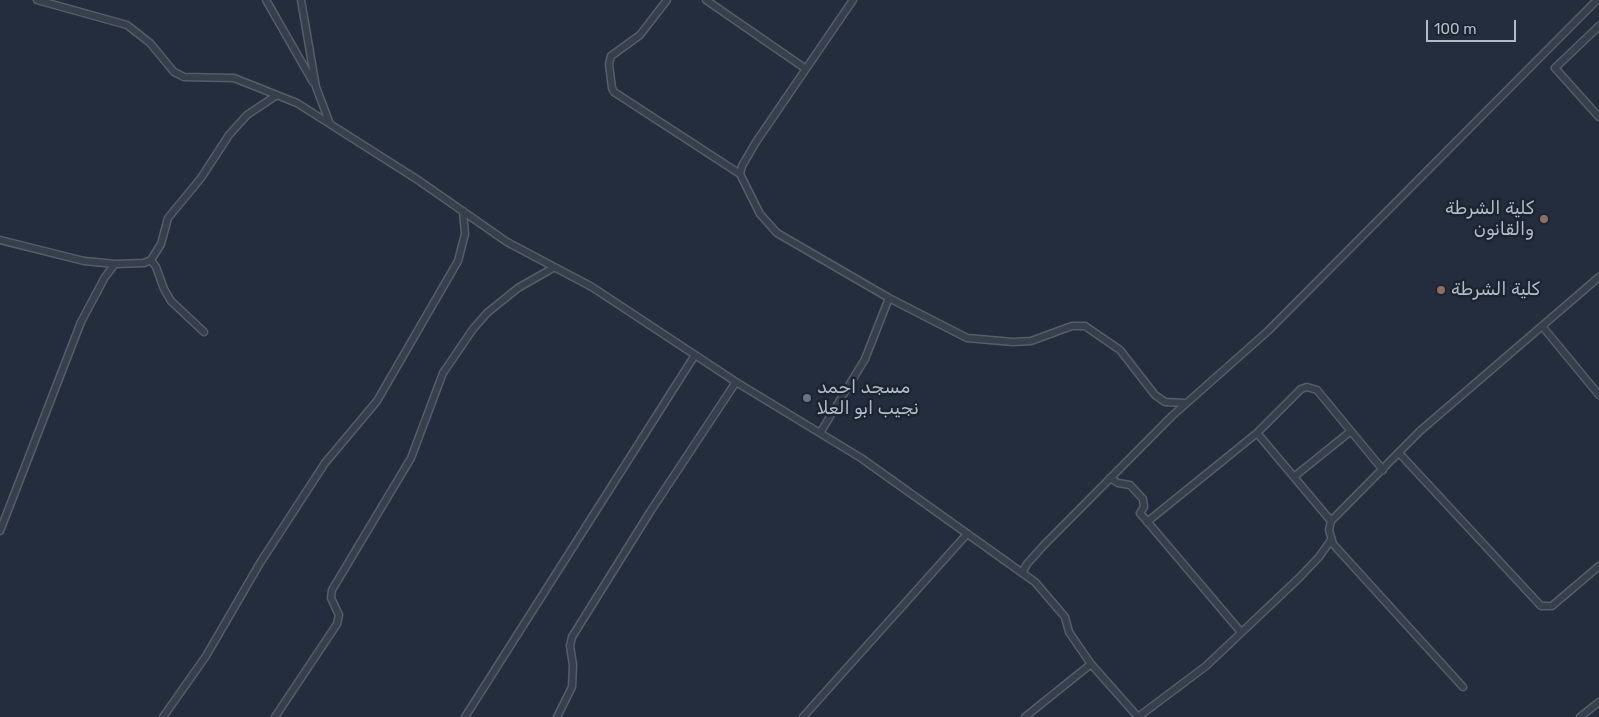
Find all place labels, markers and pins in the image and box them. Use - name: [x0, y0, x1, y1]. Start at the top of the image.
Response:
- place label: كلية الشرطة والقانون: [1445, 198, 1534, 240]
- marker: كلية الشرطة والقانون: [1538, 213, 1550, 225]
- place label: كلية الشرطة: [1451, 279, 1540, 301]
- marker: كلية الشرطة: [1435, 284, 1447, 296]
- place label: مسجد احمد نجيب ابو العلا: [817, 377, 919, 419]
- marker: مسجد احمد نجيب ابو العلا: [801, 392, 813, 404]

